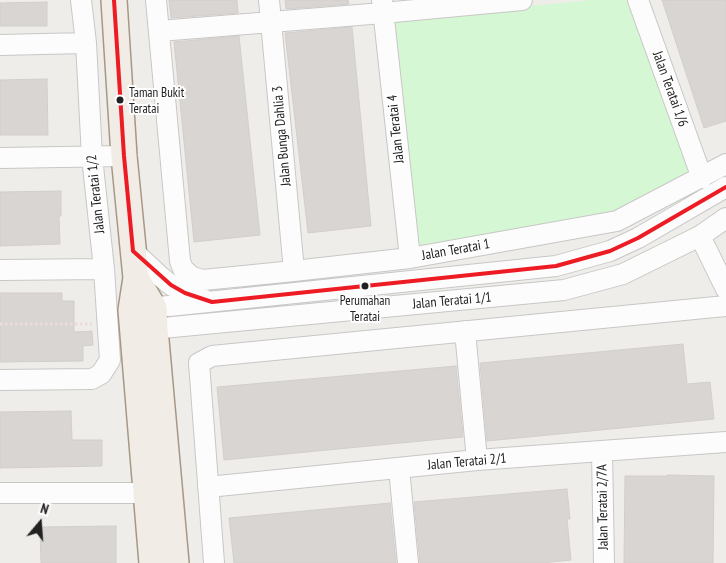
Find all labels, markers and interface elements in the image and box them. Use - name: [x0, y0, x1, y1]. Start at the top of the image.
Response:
- street label: Jalan Teratai 1/6: [649, 49, 691, 129]
- place label: Taman Bukit Teratai: [129, 85, 184, 116]
- street label: Jalan Bunga Dahlia 3: [269, 85, 295, 187]
- street label: Jalan Teratai 4: [384, 94, 408, 164]
- marker: Taman Bukit Teratai: [115, 95, 125, 105]
- street label: Jalan Teratai 1/2: [84, 154, 108, 234]
- street label: Jalan Teratai 1: [421, 236, 491, 264]
- marker: Perumahan Teratai: [360, 281, 370, 291]
- street label: Jalan Teratai 1/1: [412, 289, 492, 313]
- place label: Perumahan Teratai: [340, 293, 390, 324]
- street label: Jalan Teratai 2/1: [427, 450, 507, 474]
- street label: Jalan Teratai 2/7A: [594, 464, 612, 550]
- north arrow: [15, 498, 65, 548]
- text: N: [38, 499, 51, 518]

